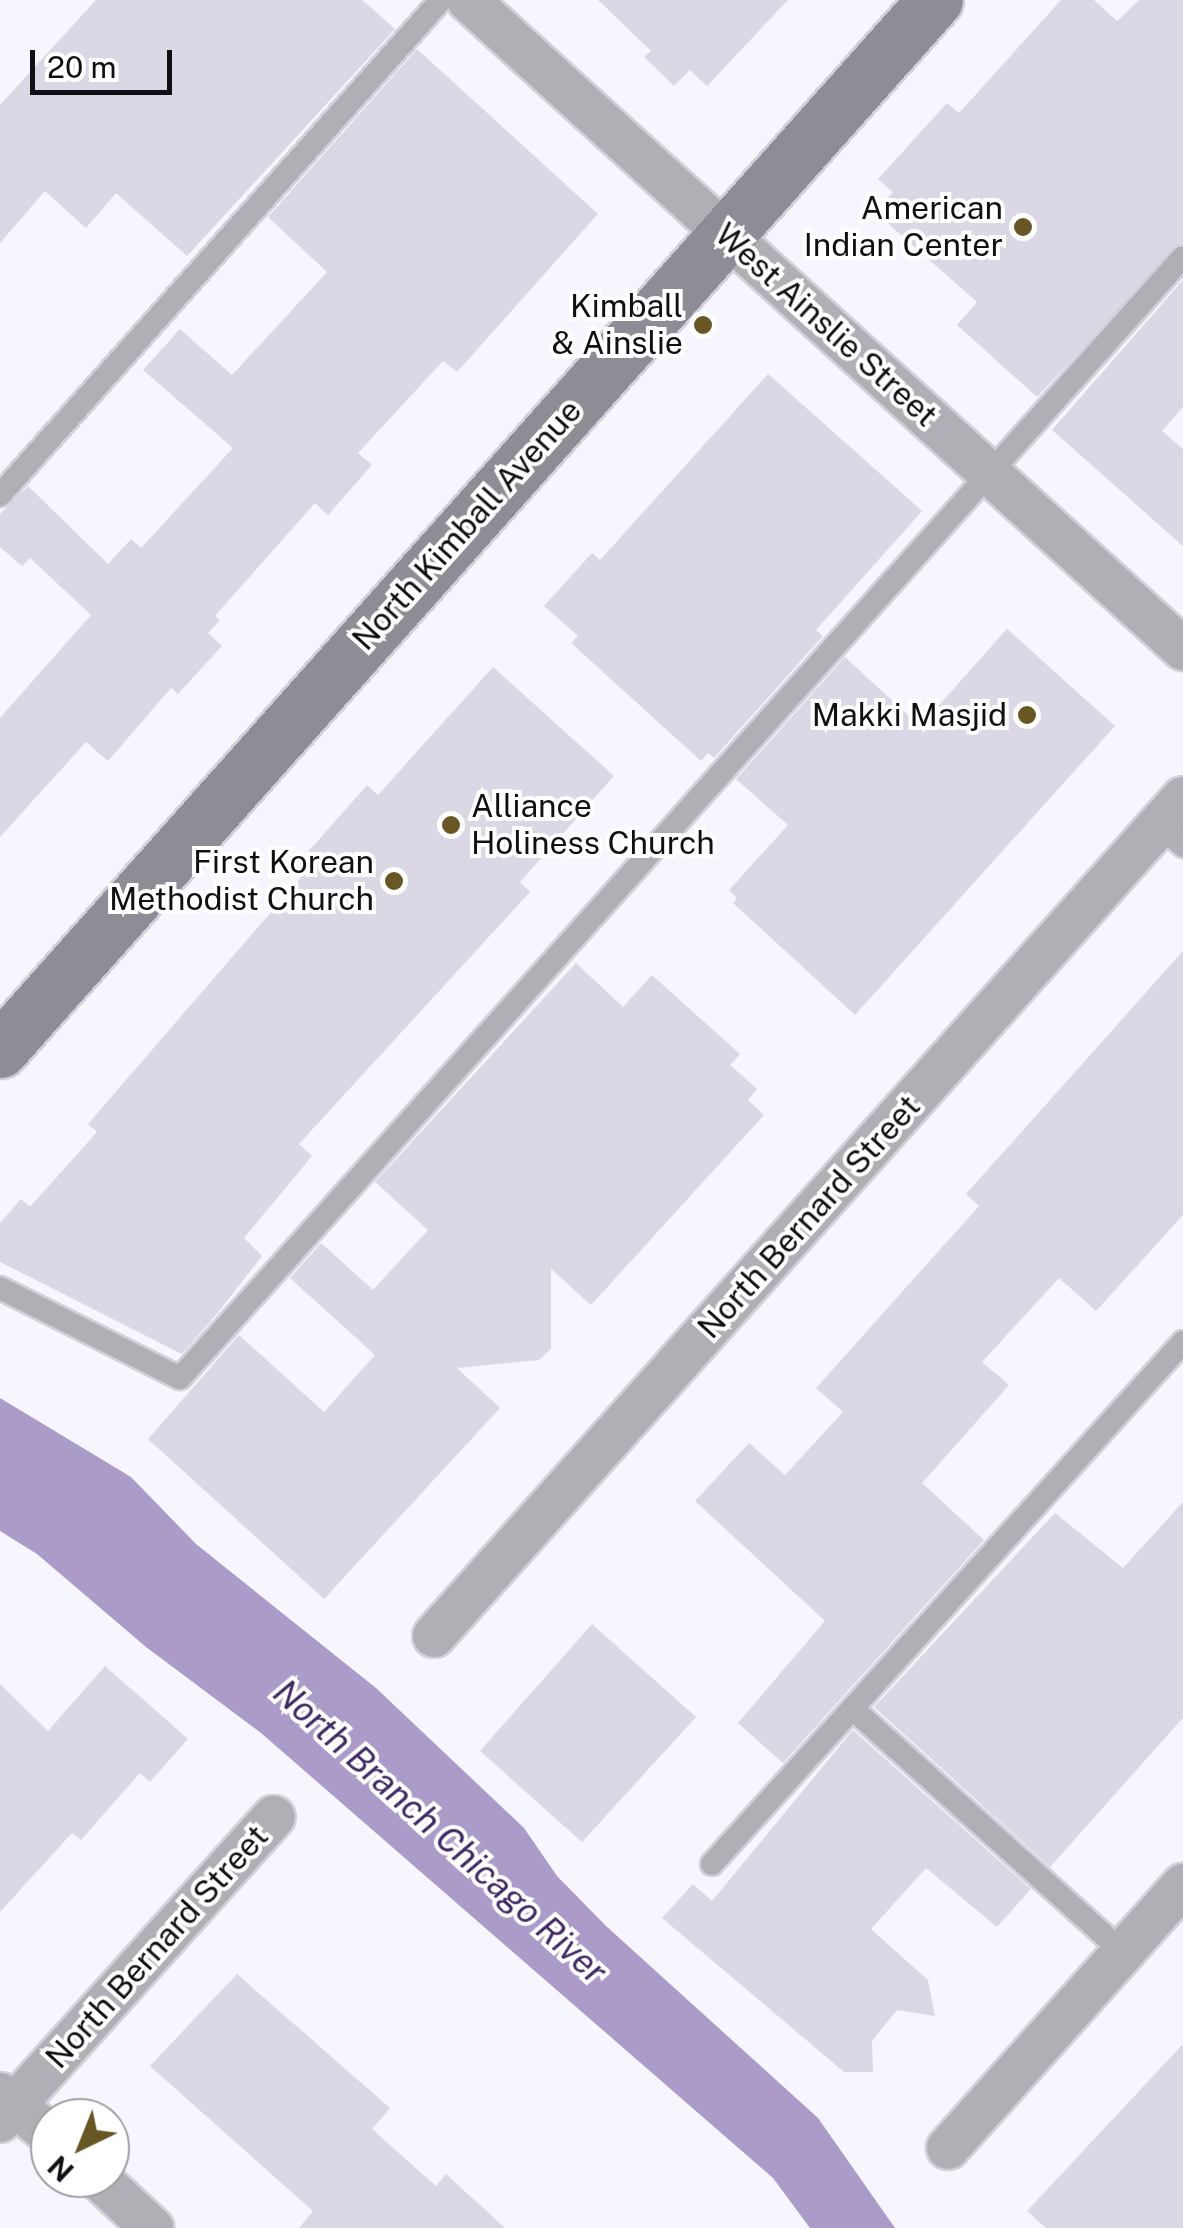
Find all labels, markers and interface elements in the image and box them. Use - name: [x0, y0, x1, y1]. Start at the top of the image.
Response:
- scale bar: [35, 30, 178, 92]
- text: 20 m: [47, 49, 116, 85]
- place label: American Indian Center: [804, 190, 1003, 265]
- street label: West Ainslie Street: [707, 215, 945, 435]
- marker: American Indian Center: [1012, 216, 1034, 238]
- place label: Kimball & Ainslie: [552, 288, 683, 363]
- marker: Kimball & Ainslie: [692, 314, 714, 336]
- street label: North Kimball Avenue: [344, 392, 590, 658]
- place label: Makki Masjid: [812, 696, 1007, 734]
- marker: Makki Masjid: [1016, 704, 1038, 726]
- place label: Alliance Holiness Church: [471, 788, 715, 863]
- marker: Alliance Holiness Church: [440, 814, 462, 836]
- place label: First Korean Methodist Church: [109, 844, 374, 919]
- marker: First Korean Methodist Church: [383, 870, 405, 892]
- street label: North Bernard Street: [690, 1088, 928, 1346]
- water label: North Branch Chicago River: [265, 1671, 615, 1993]
- street label: North Bernard Street: [38, 1818, 276, 2076]
- north arrow: [30, 2098, 130, 2198]
- text: N: [41, 2149, 80, 2188]

